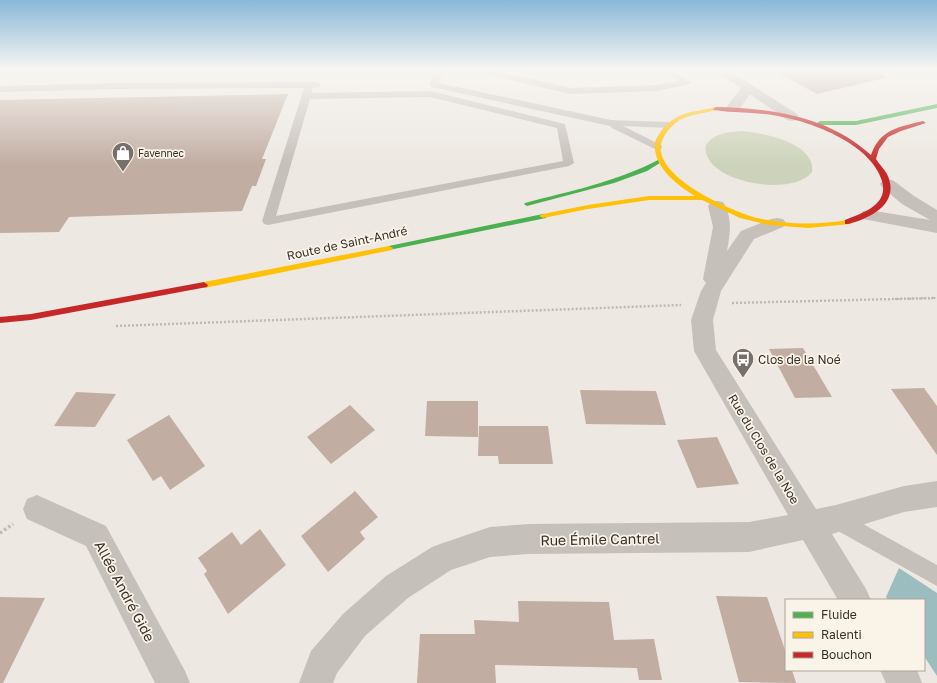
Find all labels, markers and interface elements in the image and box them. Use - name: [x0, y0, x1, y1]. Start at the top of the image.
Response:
- shop icon: Favennec: [110, 140, 136, 173]
- place label: Favennec: [138, 147, 184, 159]
- street label: Route de Saint-André: [285, 223, 409, 263]
- bus stop icon: Clos de la Noé: [730, 346, 756, 379]
- place label: Clos de la Noé: [758, 352, 841, 367]
- street label: Rue du Clos de la Noe: [725, 391, 803, 507]
- street label: Rue Émile Cantrel: [540, 529, 660, 549]
- street label: Allée André Gide: [91, 538, 159, 644]
- legend: [785, 599, 925, 671]
- text: Fluide: [821, 607, 857, 622]
- text: Ralenti: [821, 627, 862, 642]
- text: Bouchon: [821, 647, 872, 662]

